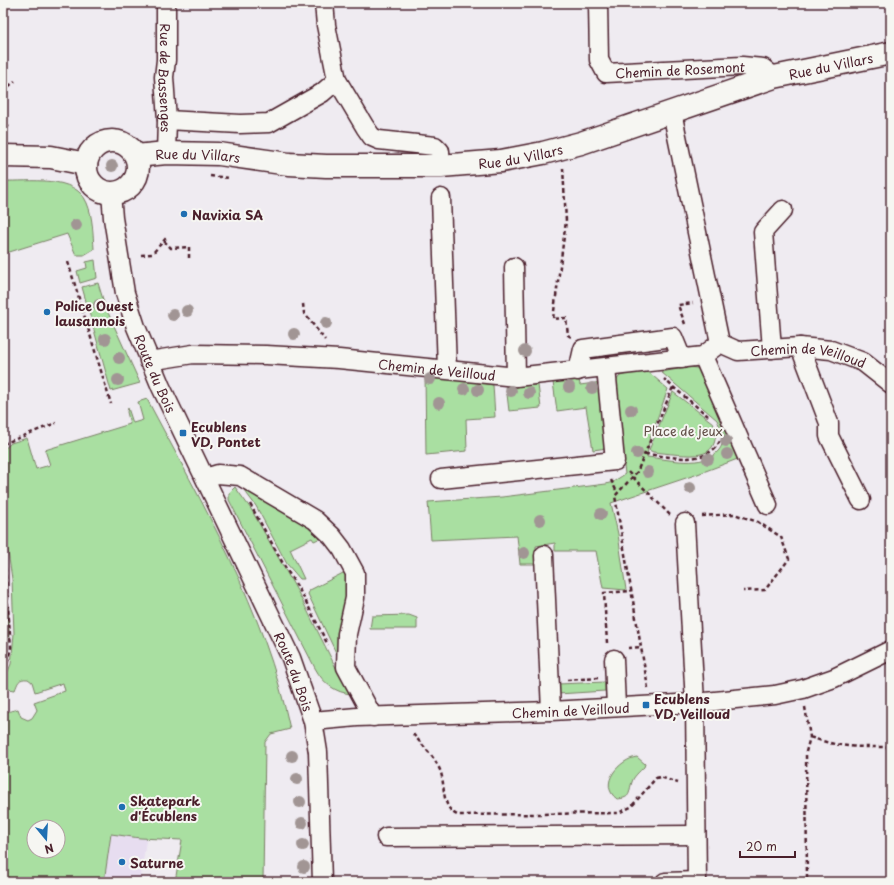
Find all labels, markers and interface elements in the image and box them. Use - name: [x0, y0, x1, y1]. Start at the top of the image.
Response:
- street label: Rue de Bassenges: [154, 23, 176, 133]
- street label: Rue du Villars: [787, 47, 874, 83]
- street label: Chemin de Rosemont: [615, 56, 746, 82]
- street label: Rue du Villars: [477, 139, 565, 172]
- street label: Rue du Villars: [154, 143, 242, 166]
- place label: Navixia SA: [192, 205, 263, 224]
- marker: Navixia SA: [179, 209, 189, 219]
- place label: Police Ouest lausannois: [55, 296, 134, 330]
- marker: Police Ouest lausannois: [42, 307, 52, 317]
- street label: Route du Bois: [130, 331, 181, 416]
- street label: Chemin de Veilloud: [750, 337, 869, 372]
- street label: Chemin de Veilloud: [377, 354, 496, 384]
- place label: Ecublens VD, Pontet: [191, 417, 261, 451]
- park label: Place de jeux: [643, 421, 723, 440]
- marker: Ecublens VD, Pontet: [178, 428, 188, 438]
- street label: Route du Bois: [270, 628, 318, 714]
- place label: Ecublens VD, Veilloud: [654, 689, 730, 723]
- street label: Chemin de Veilloud: [512, 697, 630, 722]
- marker: Ecublens VD, Veilloud: [641, 700, 651, 710]
- place label: Skatepark d'Écublens: [130, 791, 201, 825]
- marker: Skatepark d'Écublens: [117, 802, 127, 812]
- north arrow: [26, 819, 66, 859]
- scale bar: [740, 833, 795, 859]
- text: 20 m: [746, 837, 777, 855]
- text: N: [42, 840, 56, 859]
- place label: Saturne: [130, 853, 184, 872]
- marker: Saturne: [117, 857, 127, 867]

